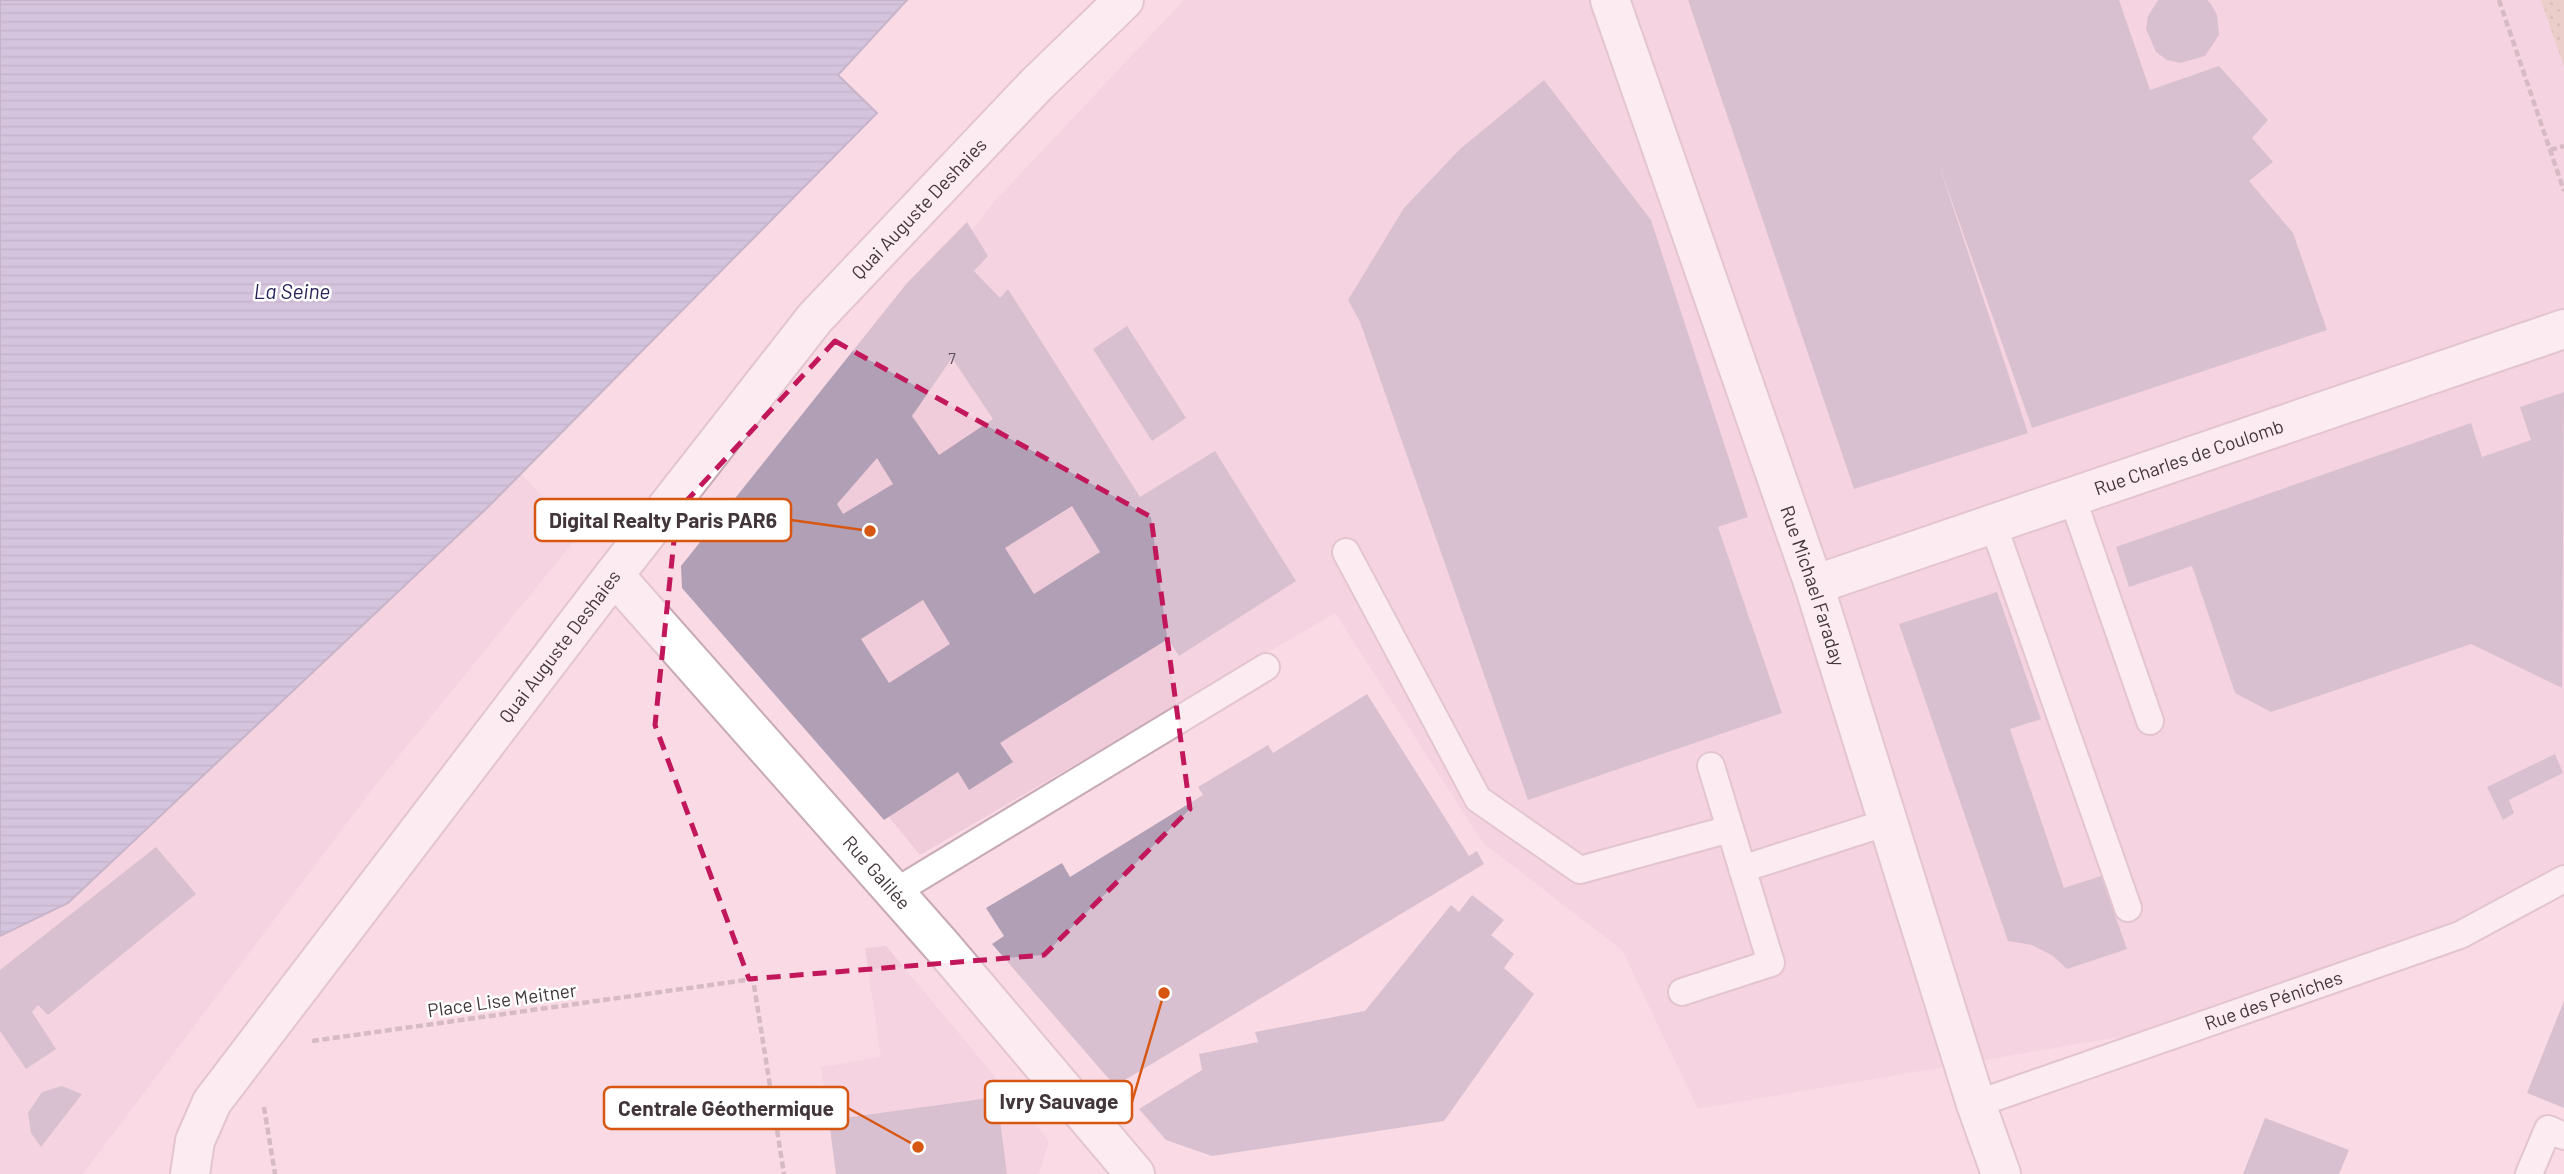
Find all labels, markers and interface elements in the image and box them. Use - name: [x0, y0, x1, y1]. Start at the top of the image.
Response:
- street label: Quai Auguste Deshaies: [846, 133, 991, 284]
- water label: La Seine: [254, 278, 330, 303]
- house number: 7: [948, 348, 956, 367]
- street label: Rue Charles de Coulomb: [2091, 414, 2286, 500]
- callout: Digital Realty Paris PAR6: [535, 499, 791, 541]
- street label: Rue Michael Faraday: [1776, 502, 1851, 669]
- text: Digital Realty Paris PAR6: [549, 507, 777, 532]
- street label: Quai Auguste Deshaies: [494, 565, 625, 727]
- street label: Rue Galilée: [839, 830, 916, 914]
- street label: Rue des Péniches: [2201, 965, 2345, 1034]
- street label: Place Lise Meitner: [426, 978, 578, 1021]
- callout: Ivry Sauvage: [985, 1081, 1132, 1123]
- callout: Centrale Géothermique: [604, 1087, 848, 1129]
- text: Ivry Sauvage: [1000, 1088, 1119, 1113]
- text: Centrale Géothermique: [618, 1095, 834, 1120]

